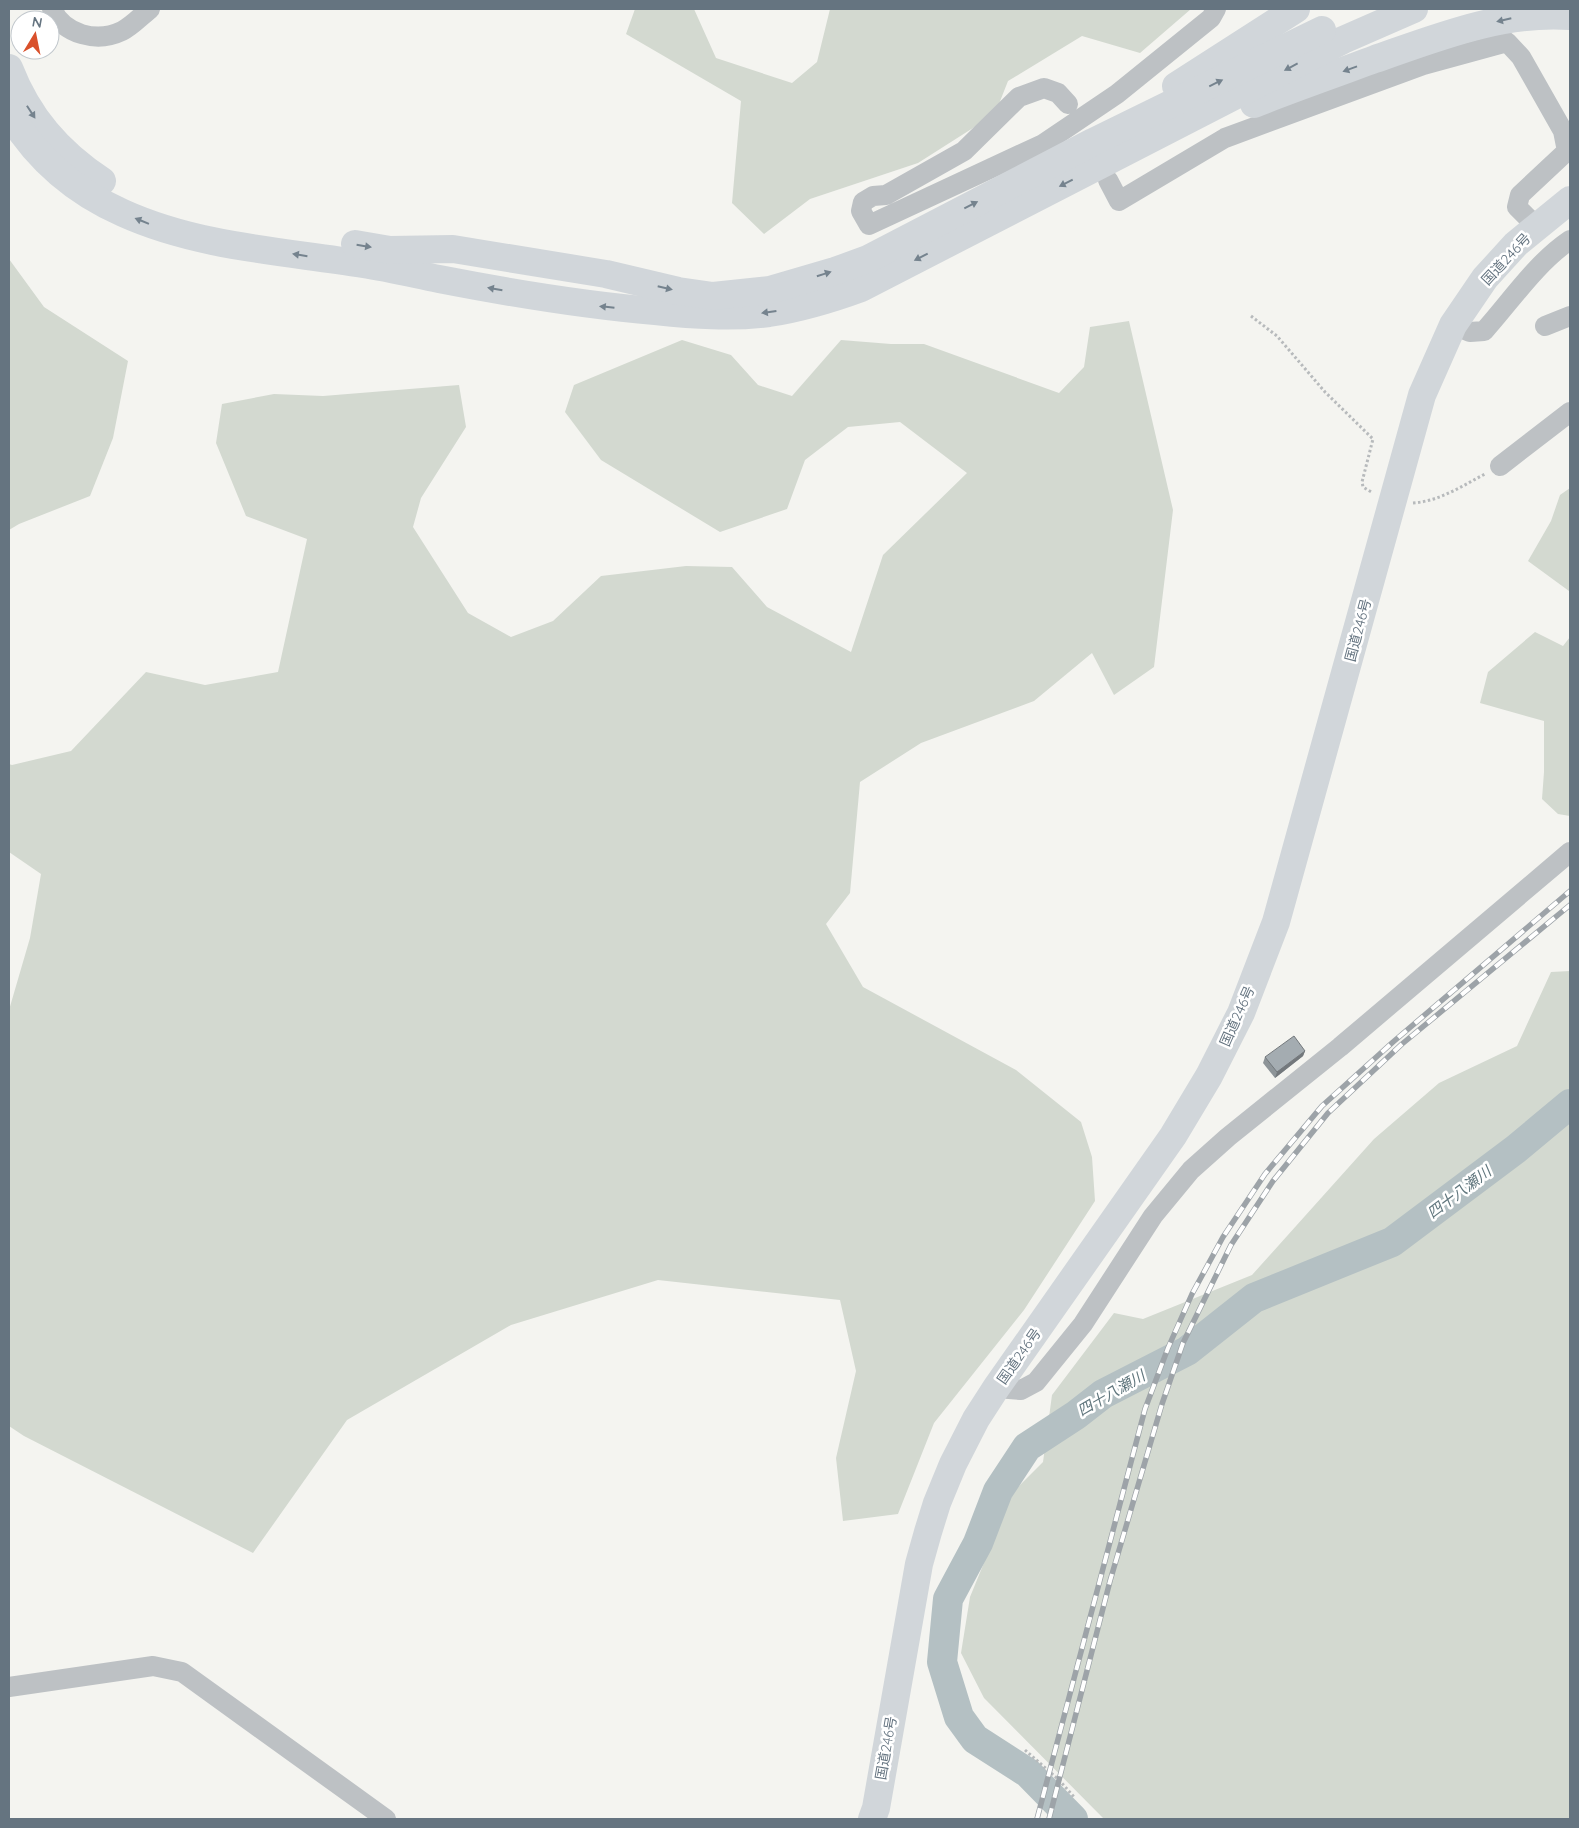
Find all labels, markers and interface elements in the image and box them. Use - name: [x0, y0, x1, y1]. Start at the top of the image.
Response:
- north arrow: [10, 10, 60, 60]
- text: N: [31, 12, 44, 32]
- one-way arrow: [1496, 16, 1512, 24]
- one-way arrow: [1284, 63, 1299, 71]
- one-way arrow: [1342, 66, 1357, 73]
- one-way arrow: [1209, 78, 1223, 86]
- one-way arrow: [26, 105, 36, 118]
- one-way arrow: [1059, 179, 1073, 187]
- one-way arrow: [964, 201, 978, 209]
- one-way arrow: [134, 217, 149, 225]
- street label: 国道246号: [1477, 229, 1535, 289]
- one-way arrow: [357, 242, 373, 250]
- one-way arrow: [292, 250, 308, 258]
- one-way arrow: [914, 253, 928, 261]
- one-way arrow: [817, 270, 832, 278]
- one-way arrow: [486, 284, 502, 292]
- one-way arrow: [657, 284, 672, 292]
- one-way arrow: [599, 303, 615, 311]
- one-way arrow: [761, 309, 777, 317]
- street label: 国道246号: [1341, 597, 1375, 663]
- street label: 国道246号: [1216, 983, 1258, 1049]
- water label: 四十八瀬川: [1423, 1161, 1496, 1222]
- street label: 国道246号: [993, 1324, 1045, 1388]
- water label: 四十八瀬川: [1074, 1365, 1150, 1420]
- street label: 国道246号: [872, 1715, 900, 1781]

